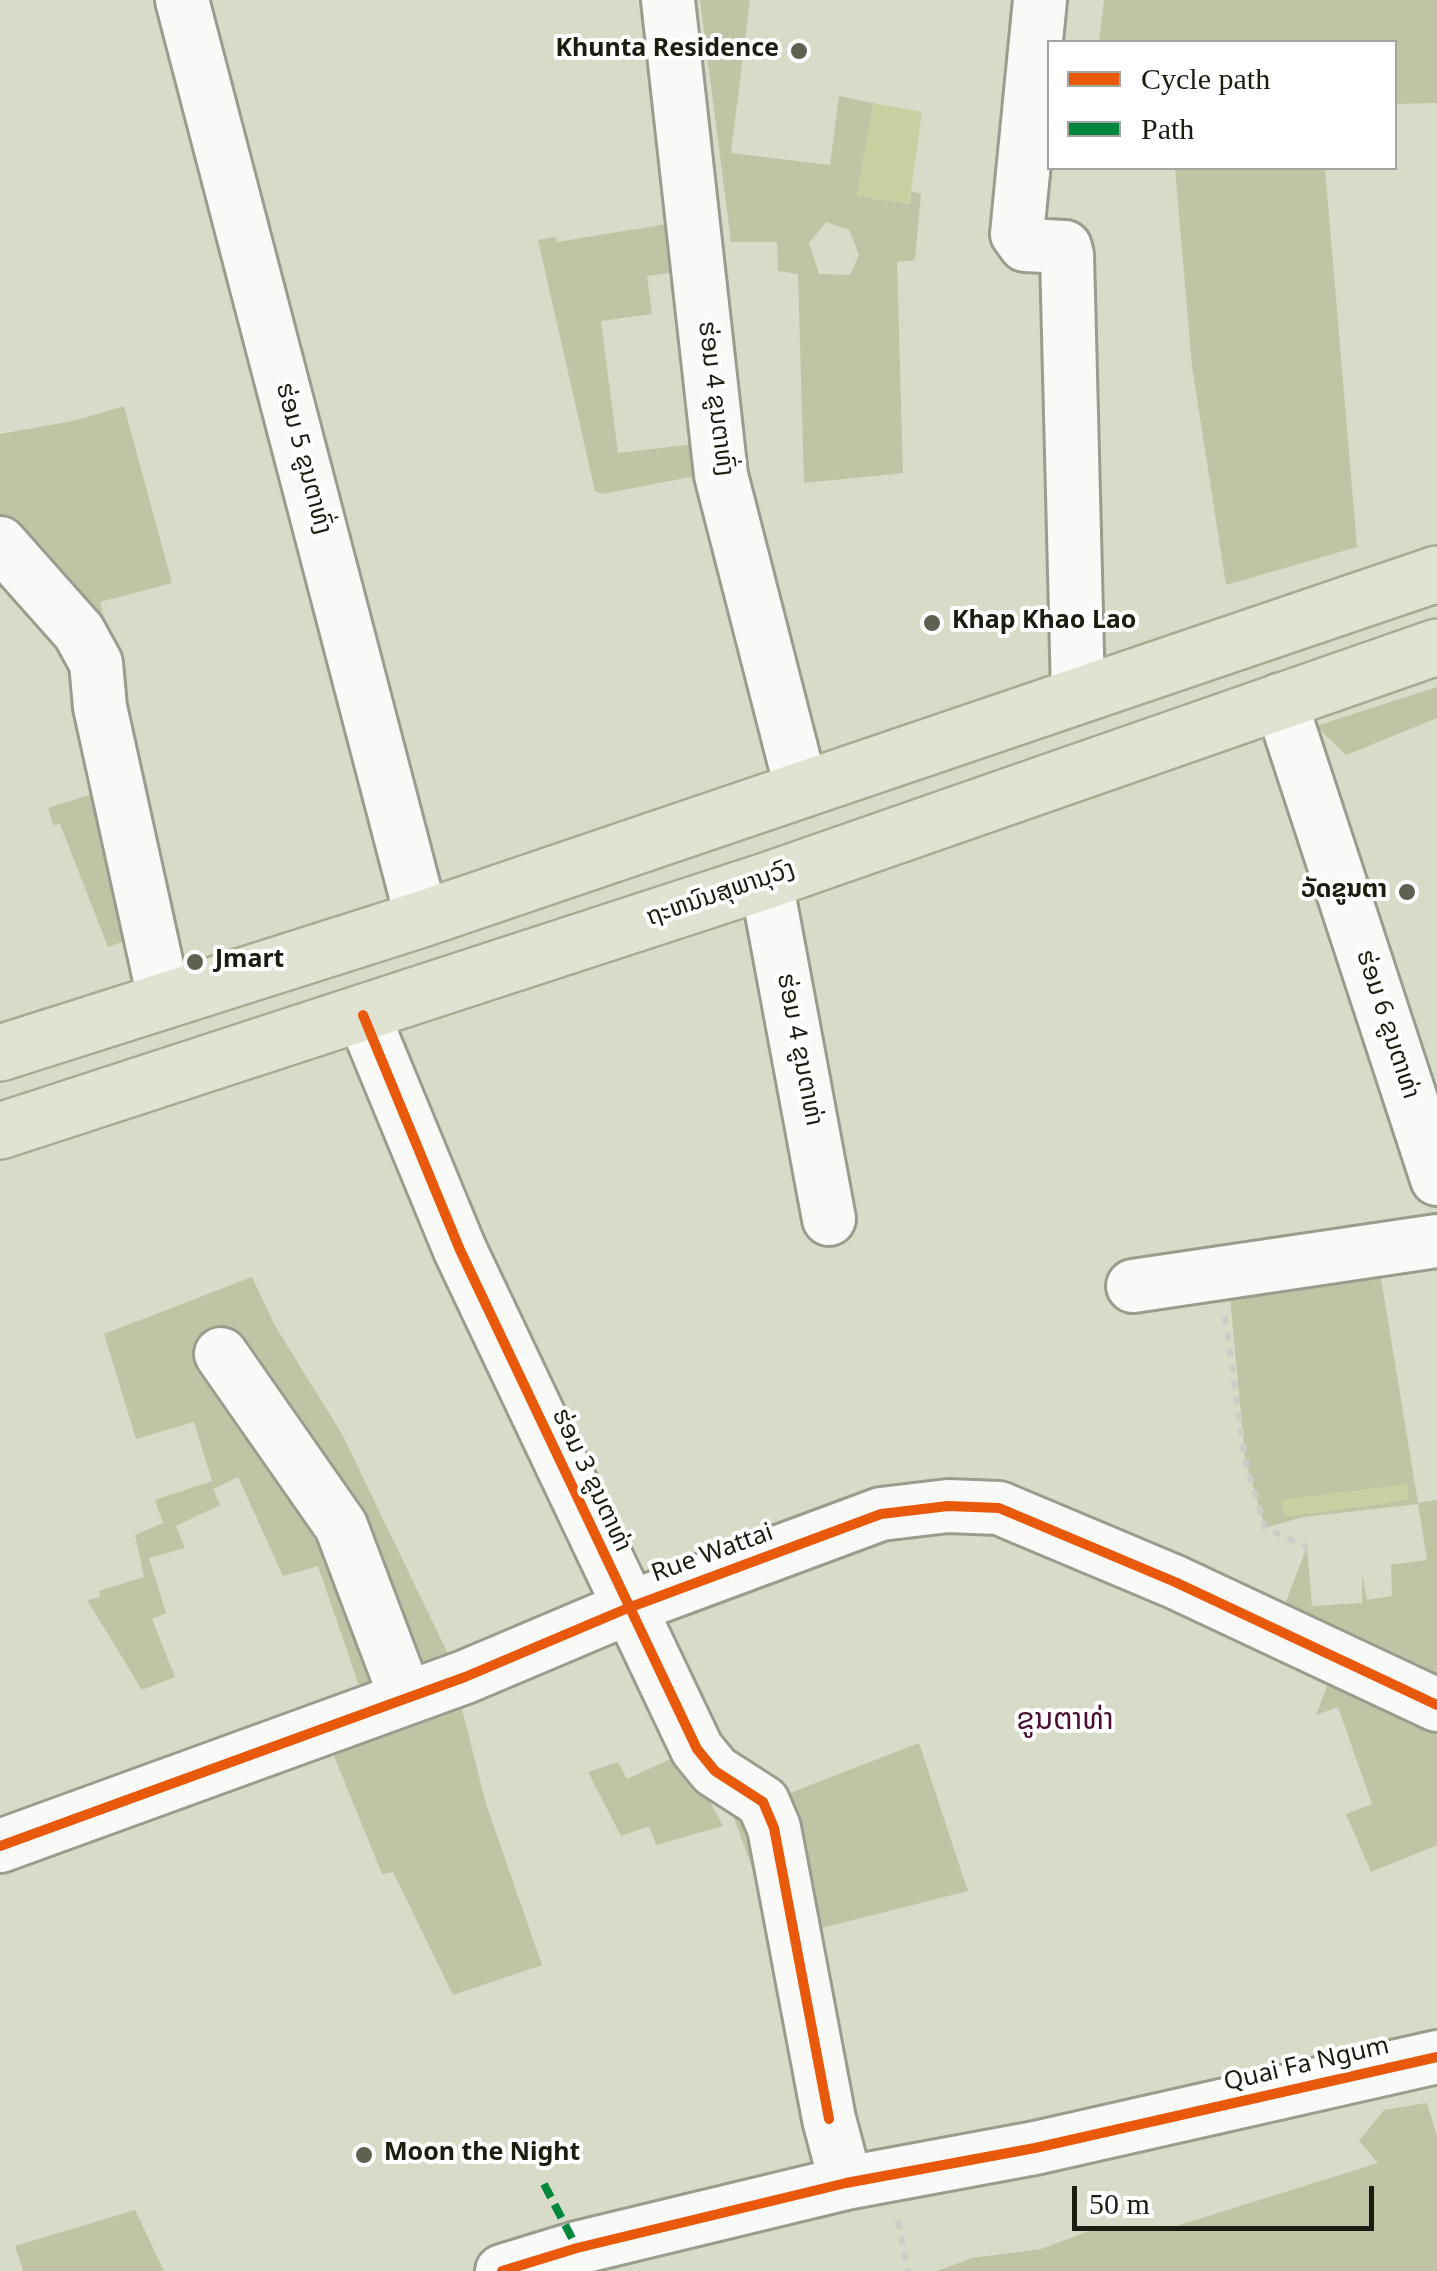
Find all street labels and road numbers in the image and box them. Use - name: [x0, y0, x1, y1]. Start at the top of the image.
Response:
- street label: ຮ່ອມ 4 ຂູນຕາທົ່ງ: [690, 320, 738, 478]
- street label: ຮ່ອມ 5 ຂູນຕາທົ່ງ: [267, 380, 337, 538]
- street label: ຖະຫນົນສຸພານຸວົງ: [643, 856, 799, 934]
- street label: ຮ່ອມ 6 ຂູນຕາທ່າ: [1348, 947, 1424, 1103]
- street label: ຮ່ອມ 4 ຂູນຕາທ່າ: [769, 971, 827, 1129]
- street label: ຮ່ອມ 3 ຂູນຕາທ່າ: [544, 1405, 636, 1557]
- street label: Rue Wattai: [648, 1519, 778, 1591]
- street label: Quai Fa Ngum: [1221, 2032, 1393, 2100]

